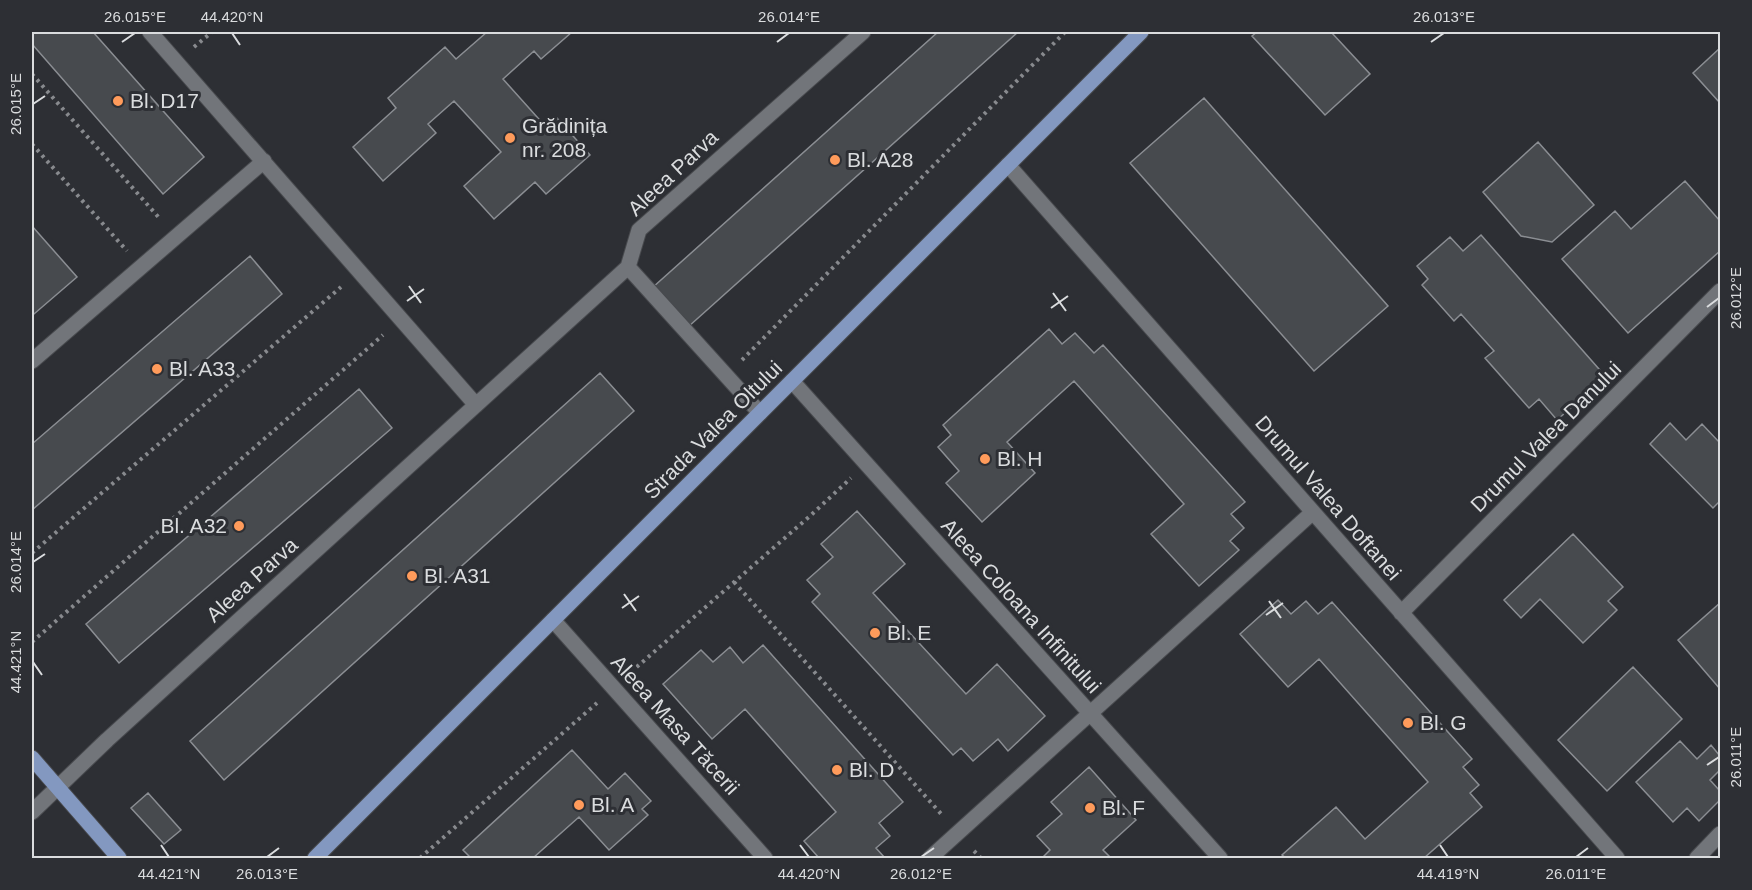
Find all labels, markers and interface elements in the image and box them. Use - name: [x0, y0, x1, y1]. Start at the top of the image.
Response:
- text: 26.015°E: [104, 8, 166, 25]
- text: 44.420°N: [201, 8, 263, 25]
- text: 26.014°E: [758, 8, 820, 25]
- text: 26.013°E: [1413, 8, 1475, 25]
- text: 26.015°E: [7, 73, 24, 135]
- place label: Bl. D17: [130, 89, 199, 112]
- marker: Bl. D17: [111, 94, 125, 108]
- place label: Grădinița nr. 208: [522, 114, 608, 161]
- street label: Aleea Parva: [623, 125, 723, 220]
- marker: Grădinița nr. 208: [503, 131, 517, 145]
- place label: Bl. A28: [847, 148, 914, 171]
- marker: Bl. A28: [828, 153, 842, 167]
- text: 26.012°E: [1727, 267, 1744, 329]
- street label: Strada Valea Oltului: [639, 356, 786, 503]
- place label: Bl. A33: [169, 357, 236, 380]
- street label: Drumul Valea Danului: [1466, 357, 1625, 516]
- marker: Bl. A33: [150, 362, 164, 376]
- street label: Drumul Valea Doftanei: [1251, 411, 1406, 584]
- place label: Bl. H: [997, 447, 1043, 470]
- marker: Bl. H: [978, 452, 992, 466]
- place label: Bl. A32: [160, 514, 227, 537]
- street label: Aleea Coloana Infinitului: [937, 514, 1106, 698]
- marker: Bl. A32: [232, 519, 246, 533]
- text: 26.014°E: [7, 531, 24, 593]
- street label: Aleea Parva: [201, 533, 302, 626]
- place label: Bl. A31: [424, 564, 491, 587]
- marker: Bl. A31: [405, 569, 419, 583]
- place label: Bl. E: [887, 621, 931, 644]
- marker: Bl. E: [868, 626, 882, 640]
- text: 44.421°N: [7, 631, 24, 693]
- street label: Aleea Masa Tăcerii: [607, 650, 744, 799]
- place label: Bl. G: [1420, 711, 1467, 734]
- marker: Bl. G: [1401, 716, 1415, 730]
- text: 26.011°E: [1727, 727, 1744, 787]
- place label: Bl. D: [849, 758, 895, 781]
- marker: Bl. D: [830, 763, 844, 777]
- place label: Bl. A: [591, 793, 634, 816]
- place label: Bl. F: [1102, 796, 1145, 819]
- marker: Bl. A: [572, 798, 586, 812]
- marker: Bl. F: [1083, 801, 1097, 815]
- text: 44.421°N: [138, 865, 200, 882]
- text: 26.013°E: [236, 865, 298, 882]
- text: 44.420°N: [778, 865, 840, 882]
- text: 26.012°E: [890, 865, 952, 882]
- text: 44.419°N: [1417, 865, 1479, 882]
- text: 26.011°E: [1546, 865, 1606, 882]

